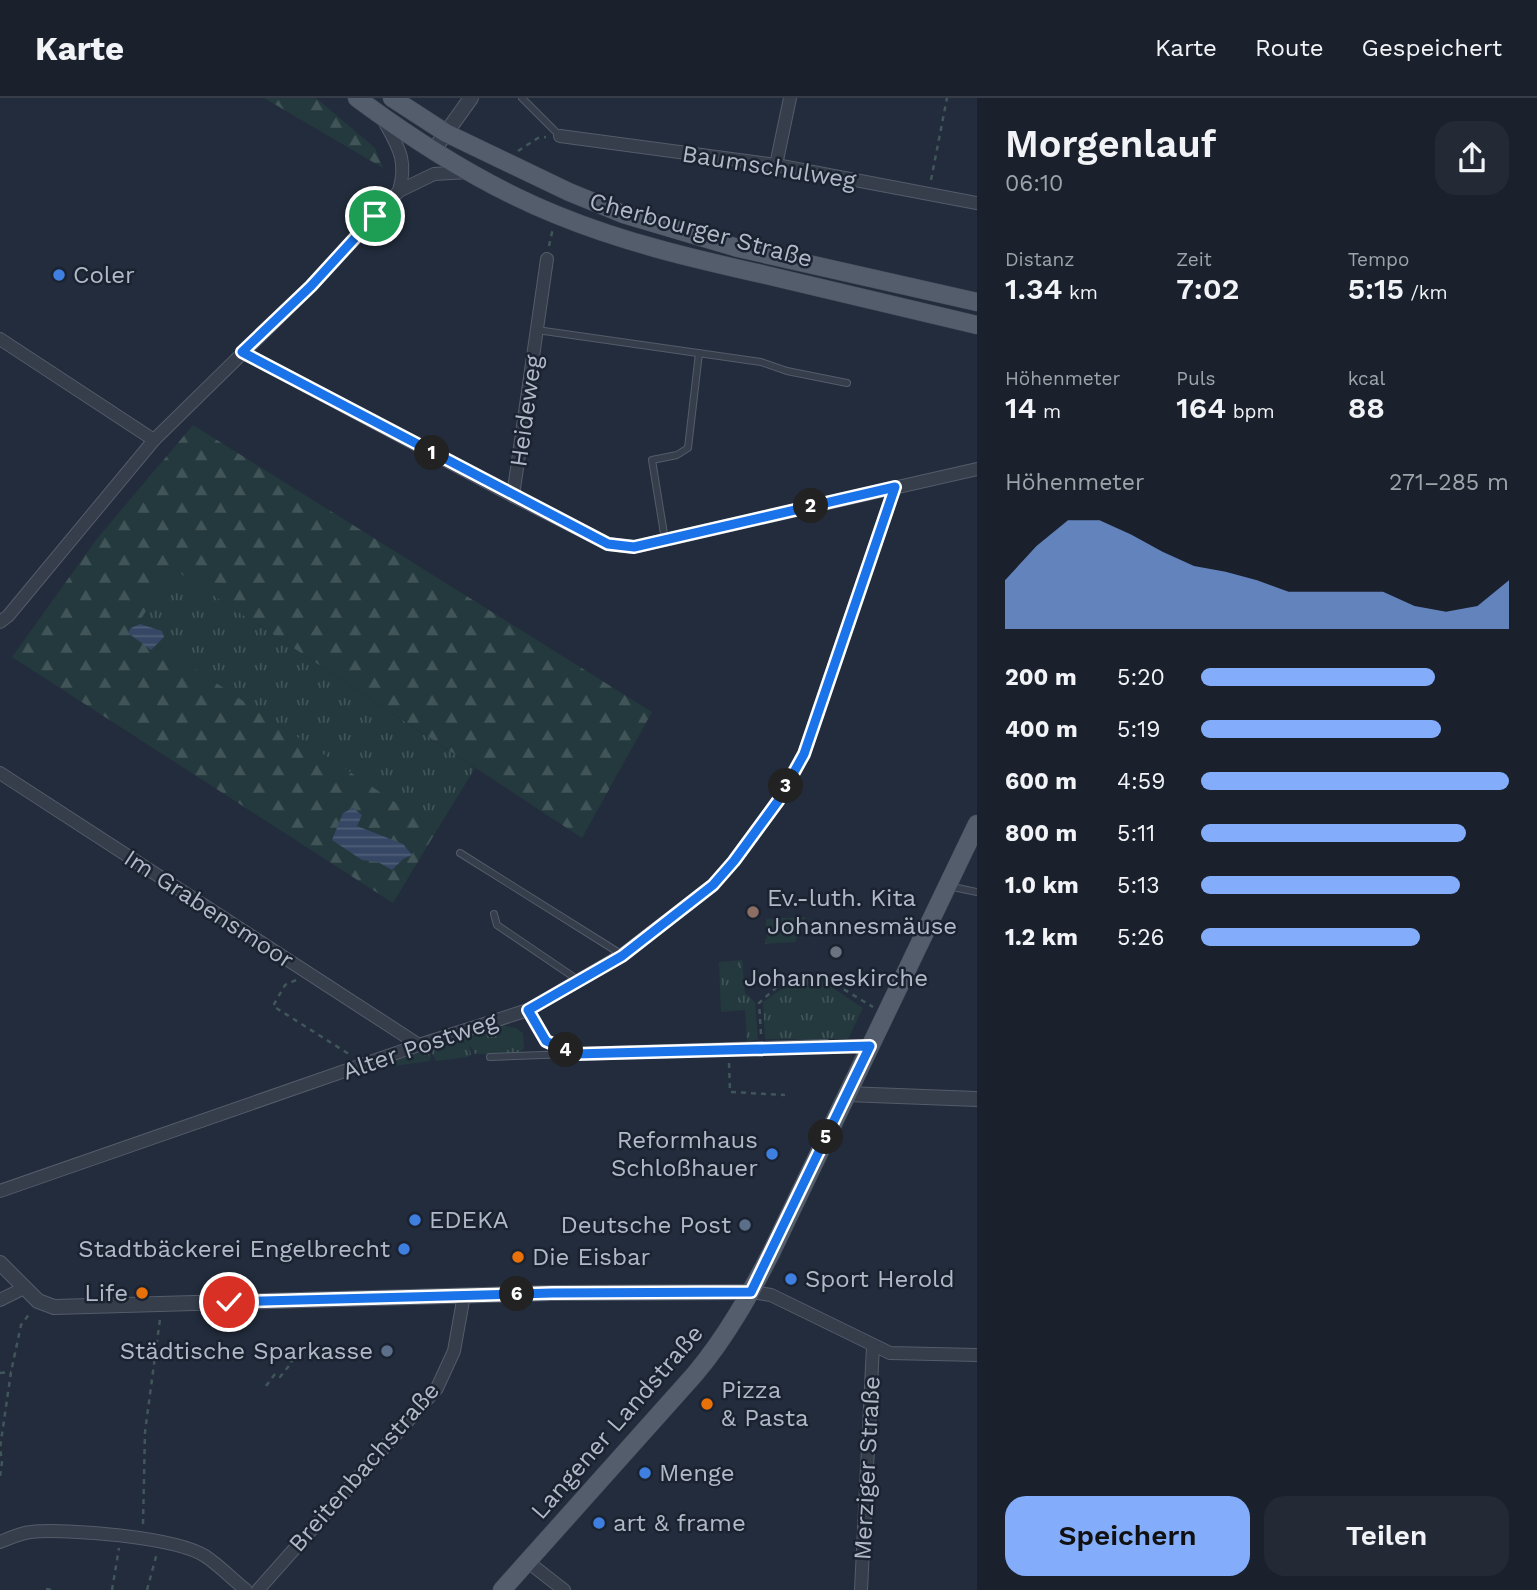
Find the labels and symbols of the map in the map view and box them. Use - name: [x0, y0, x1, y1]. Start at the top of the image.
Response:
- street label: Baumschulweg: [680, 139, 858, 195]
- pin: [345, 186, 405, 246]
- street label: Cherbourger Straße: [586, 187, 816, 273]
- place label: Coler: [73, 261, 135, 289]
- marker: Coler: [51, 267, 67, 283]
- street label: Heideweg: [504, 353, 548, 469]
- pin: 1: [414, 436, 450, 470]
- pin: 2: [794, 488, 828, 524]
- pin: 3: [768, 768, 804, 804]
- street label: Im Grabensmoor: [119, 844, 299, 974]
- place label: Ev.-luth. Kita Johannesmäuse: [767, 884, 957, 940]
- marker: Ev.-luth. Kita Johannesmäuse: [745, 904, 761, 920]
- marker: Johanneskirche: [828, 944, 844, 960]
- place label: Johanneskirche: [744, 964, 928, 992]
- street label: Alter Postweg: [339, 1006, 501, 1086]
- pin: 4: [548, 1032, 584, 1068]
- pin: 5: [808, 1119, 844, 1154]
- place label: Reformhaus Schloßhauer: [611, 1126, 758, 1182]
- marker: Reformhaus Schloßhauer: [764, 1146, 780, 1162]
- place label: EDEKA: [429, 1206, 509, 1234]
- place label: Deutsche Post: [560, 1211, 731, 1239]
- marker: EDEKA: [407, 1212, 423, 1228]
- marker: Deutsche Post: [737, 1217, 753, 1233]
- place label: Stadtbäckerei Engelbrecht: [78, 1235, 390, 1263]
- marker: Stadtbäckerei Engelbrecht: [396, 1241, 412, 1257]
- place label: Die Eisbar: [532, 1243, 651, 1271]
- marker: Die Eisbar: [510, 1249, 526, 1265]
- place label: Sport Herold: [805, 1265, 955, 1293]
- marker: Sport Herold: [783, 1271, 799, 1287]
- pin: [199, 1272, 259, 1332]
- pin: 6: [500, 1276, 534, 1312]
- place label: Life: [84, 1279, 128, 1307]
- marker: Life: [134, 1285, 150, 1301]
- street label: Langener Landstraße: [525, 1319, 709, 1525]
- place label: Städtische Sparkasse: [120, 1337, 373, 1365]
- marker: Städtische Sparkasse: [379, 1343, 395, 1359]
- street label: Merziger Straße: [848, 1375, 886, 1561]
- place label: Pizza & Pasta: [721, 1376, 809, 1432]
- street label: Breitenbachstraße: [283, 1377, 445, 1557]
- marker: Pizza & Pasta: [699, 1396, 715, 1412]
- place label: Menge: [659, 1459, 735, 1487]
- marker: Menge: [637, 1465, 653, 1481]
- place label: art & frame: [613, 1509, 746, 1537]
- marker: art & frame: [591, 1515, 607, 1531]

